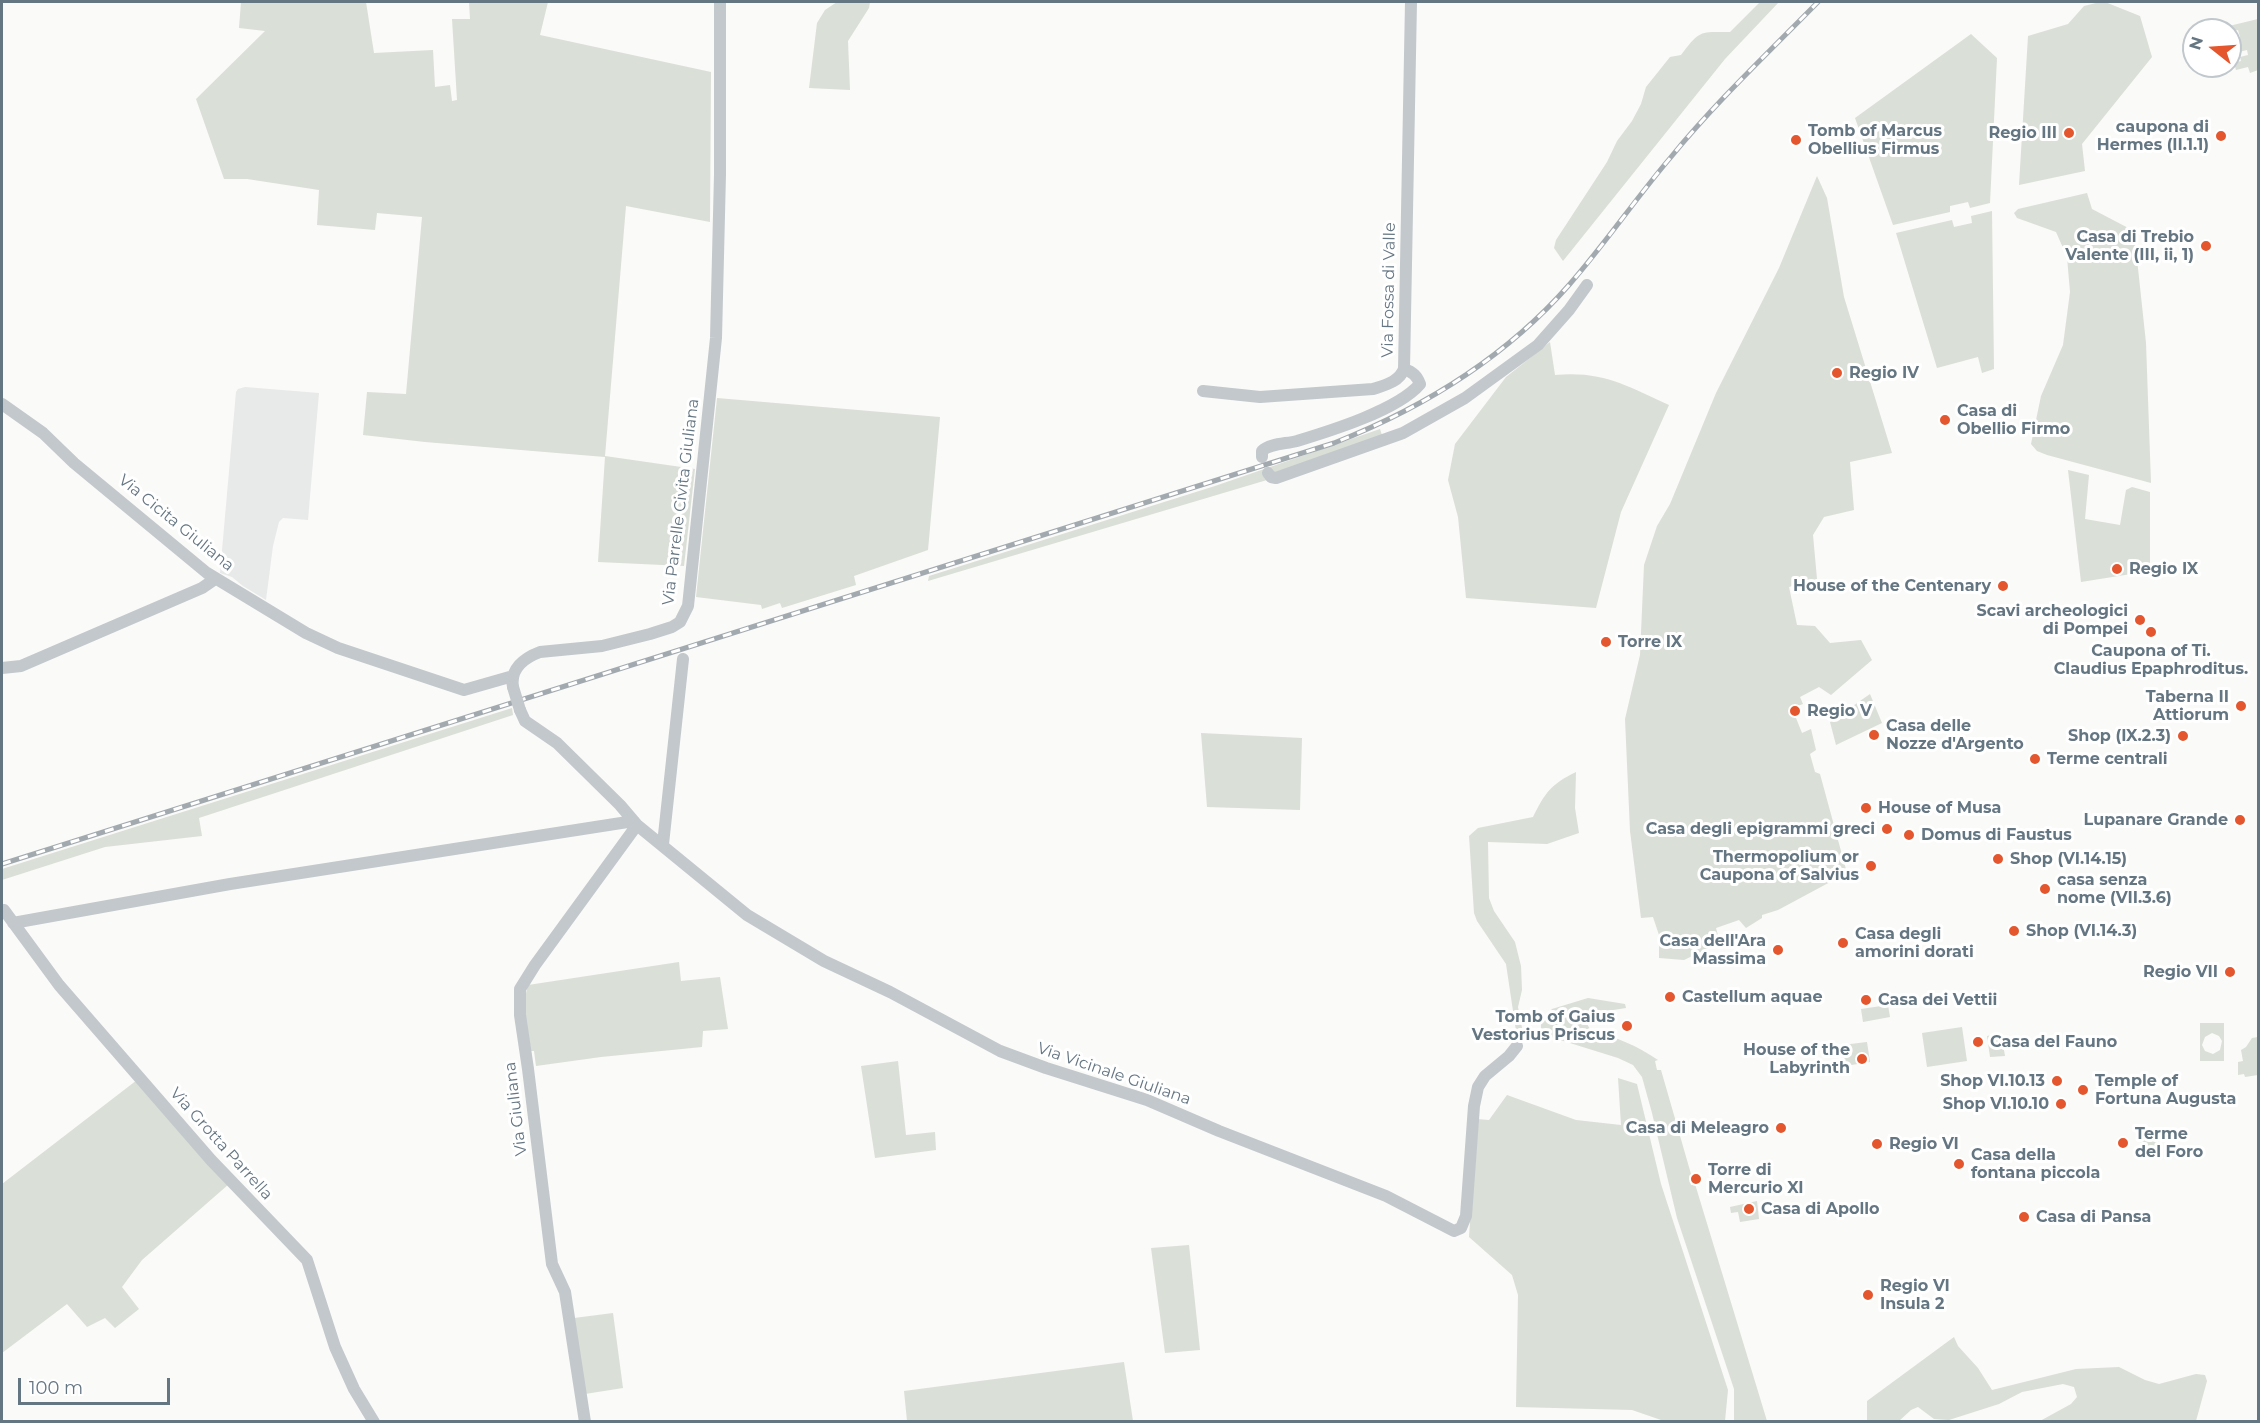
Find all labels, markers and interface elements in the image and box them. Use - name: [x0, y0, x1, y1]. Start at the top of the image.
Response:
- north arrow: [2182, 18, 2242, 78]
- text: N: [2185, 34, 2207, 52]
- place label: caupona di Hermes (II.1.1): [2097, 117, 2209, 155]
- place label: Tomb of Marcus Obellius Firmus: [1808, 121, 1942, 159]
- place label: Regio III: [1988, 123, 2057, 143]
- marker: Regio III: [2062, 126, 2076, 140]
- marker: caupona di Hermes (II.1.1): [2214, 129, 2228, 143]
- marker: Tomb of Marcus Obellius Firmus: [1789, 133, 1803, 147]
- street label: Via Fossa di Valle: [1378, 222, 1400, 358]
- place label: Casa di Trebio Valente (III, ii, 1): [2065, 227, 2194, 265]
- marker: Casa di Trebio Valente (III, ii, 1): [2199, 239, 2213, 253]
- place label: Regio IV: [1849, 363, 1919, 383]
- marker: Regio IV: [1830, 366, 1844, 380]
- street label: Via Parrelle Civita Giuliana: [659, 398, 703, 606]
- place label: Casa di Obellio Firmo: [1957, 401, 2070, 439]
- marker: Casa di Obellio Firmo: [1938, 413, 1952, 427]
- street label: Via Cicita Giuliana: [114, 471, 238, 575]
- place label: Regio IX: [2129, 559, 2198, 579]
- marker: Regio IX: [2110, 562, 2124, 576]
- place label: House of the Centenary: [1793, 576, 1991, 596]
- marker: House of the Centenary: [1996, 579, 2010, 593]
- place label: Scavi archeologici di Pompei: [1976, 601, 2128, 639]
- marker: Scavi archeologici di Pompei: [2133, 613, 2147, 627]
- marker: Caupona of Ti. Claudius Epaphroditus.: [2144, 625, 2158, 639]
- place label: Torre IX: [1618, 632, 1682, 652]
- marker: Torre IX: [1599, 635, 1613, 649]
- place label: Caupona of Ti. Claudius Epaphroditus.: [2054, 641, 2248, 679]
- place label: Taberna II Attiorum: [2146, 687, 2229, 725]
- marker: Taberna II Attiorum: [2234, 699, 2248, 713]
- place label: Regio V: [1807, 701, 1872, 721]
- marker: Regio V: [1788, 704, 1802, 718]
- place label: Casa delle Nozze d'Argento: [1886, 716, 2024, 754]
- place label: Shop (IX.2.3): [2068, 726, 2171, 746]
- marker: Casa delle Nozze d'Argento: [1867, 728, 1881, 742]
- marker: Shop (IX.2.3): [2176, 729, 2190, 743]
- place label: Terme centrali: [2047, 749, 2168, 769]
- marker: Terme centrali: [2028, 752, 2042, 766]
- place label: House of Musa: [1878, 798, 2001, 818]
- marker: House of Musa: [1859, 801, 1873, 815]
- place label: Lupanare Grande: [2084, 810, 2228, 830]
- marker: Lupanare Grande: [2233, 813, 2247, 827]
- place label: Casa degli epigrammi greci: [1646, 819, 1875, 839]
- marker: Casa degli epigrammi greci: [1880, 822, 1894, 836]
- place label: Domus di Faustus: [1921, 825, 2072, 845]
- marker: Domus di Faustus: [1902, 828, 1916, 842]
- place label: Thermopolium or Caupona of Salvius: [1700, 847, 1859, 885]
- place label: Shop (VI.14.15): [2010, 849, 2127, 869]
- marker: Shop (VI.14.15): [1991, 852, 2005, 866]
- marker: Thermopolium or Caupona of Salvius: [1864, 859, 1878, 873]
- place label: casa senza nome (VII.3.6): [2057, 870, 2172, 908]
- marker: casa senza nome (VII.3.6): [2038, 882, 2052, 896]
- place label: Shop (VI.14.3): [2026, 921, 2137, 941]
- place label: Casa degli amorini dorati: [1855, 924, 1974, 962]
- marker: Shop (VI.14.3): [2007, 924, 2021, 938]
- place label: Casa dell'Ara Massima: [1659, 931, 1766, 969]
- marker: Casa degli amorini dorati: [1836, 936, 1850, 950]
- marker: Casa dell'Ara Massima: [1771, 943, 1785, 957]
- place label: Regio VII: [2143, 962, 2218, 982]
- marker: Regio VII: [2223, 965, 2237, 979]
- place label: Castellum aquae: [1682, 987, 1823, 1007]
- marker: Castellum aquae: [1663, 990, 1677, 1004]
- place label: Casa dei Vettii: [1878, 990, 1997, 1010]
- marker: Casa dei Vettii: [1859, 993, 1873, 1007]
- place label: Tomb of Gaius Vestorius Priscus: [1472, 1007, 1615, 1045]
- marker: Tomb of Gaius Vestorius Priscus: [1620, 1019, 1634, 1033]
- place label: Casa del Fauno: [1990, 1032, 2117, 1052]
- marker: Casa del Fauno: [1971, 1035, 1985, 1049]
- street label: Via Vicinale Giuliana: [1035, 1039, 1193, 1109]
- place label: House of the Labyrinth: [1743, 1040, 1850, 1078]
- marker: House of the Labyrinth: [1855, 1052, 1869, 1066]
- street label: Via Giuliana: [501, 1061, 531, 1157]
- place label: Shop VI.10.13: [1940, 1071, 2045, 1091]
- place label: Temple of Fortuna Augusta: [2095, 1071, 2236, 1109]
- marker: Shop VI.10.13: [2050, 1074, 2064, 1088]
- marker: Temple of Fortuna Augusta: [2076, 1083, 2090, 1097]
- street label: Via Grotta Parrella: [166, 1084, 276, 1204]
- place label: Shop VI.10.10: [1943, 1094, 2049, 1114]
- marker: Shop VI.10.10: [2054, 1097, 2068, 1111]
- place label: Casa di Meleagro: [1626, 1118, 1769, 1138]
- marker: Casa di Meleagro: [1774, 1121, 1788, 1135]
- place label: Terme del Foro: [2135, 1124, 2203, 1162]
- place label: Regio VI: [1889, 1134, 1959, 1154]
- marker: Terme del Foro: [2116, 1136, 2130, 1150]
- marker: Regio VI: [1870, 1137, 1884, 1151]
- place label: Casa della fontana piccola: [1971, 1145, 2100, 1183]
- marker: Casa della fontana piccola: [1952, 1157, 1966, 1171]
- place label: Torre di Mercurio XI: [1708, 1160, 1804, 1198]
- marker: Torre di Mercurio XI: [1689, 1172, 1703, 1186]
- place label: Casa di Apollo: [1761, 1199, 1880, 1219]
- marker: Casa di Apollo: [1742, 1202, 1756, 1216]
- place label: Casa di Pansa: [2036, 1207, 2151, 1227]
- marker: Casa di Pansa: [2017, 1210, 2031, 1224]
- place label: Regio VI Insula 2: [1880, 1276, 1950, 1314]
- marker: Regio VI Insula 2: [1861, 1288, 1875, 1302]
- scale bar: [21, 1366, 172, 1404]
- text: 100 m: [29, 1377, 83, 1399]

